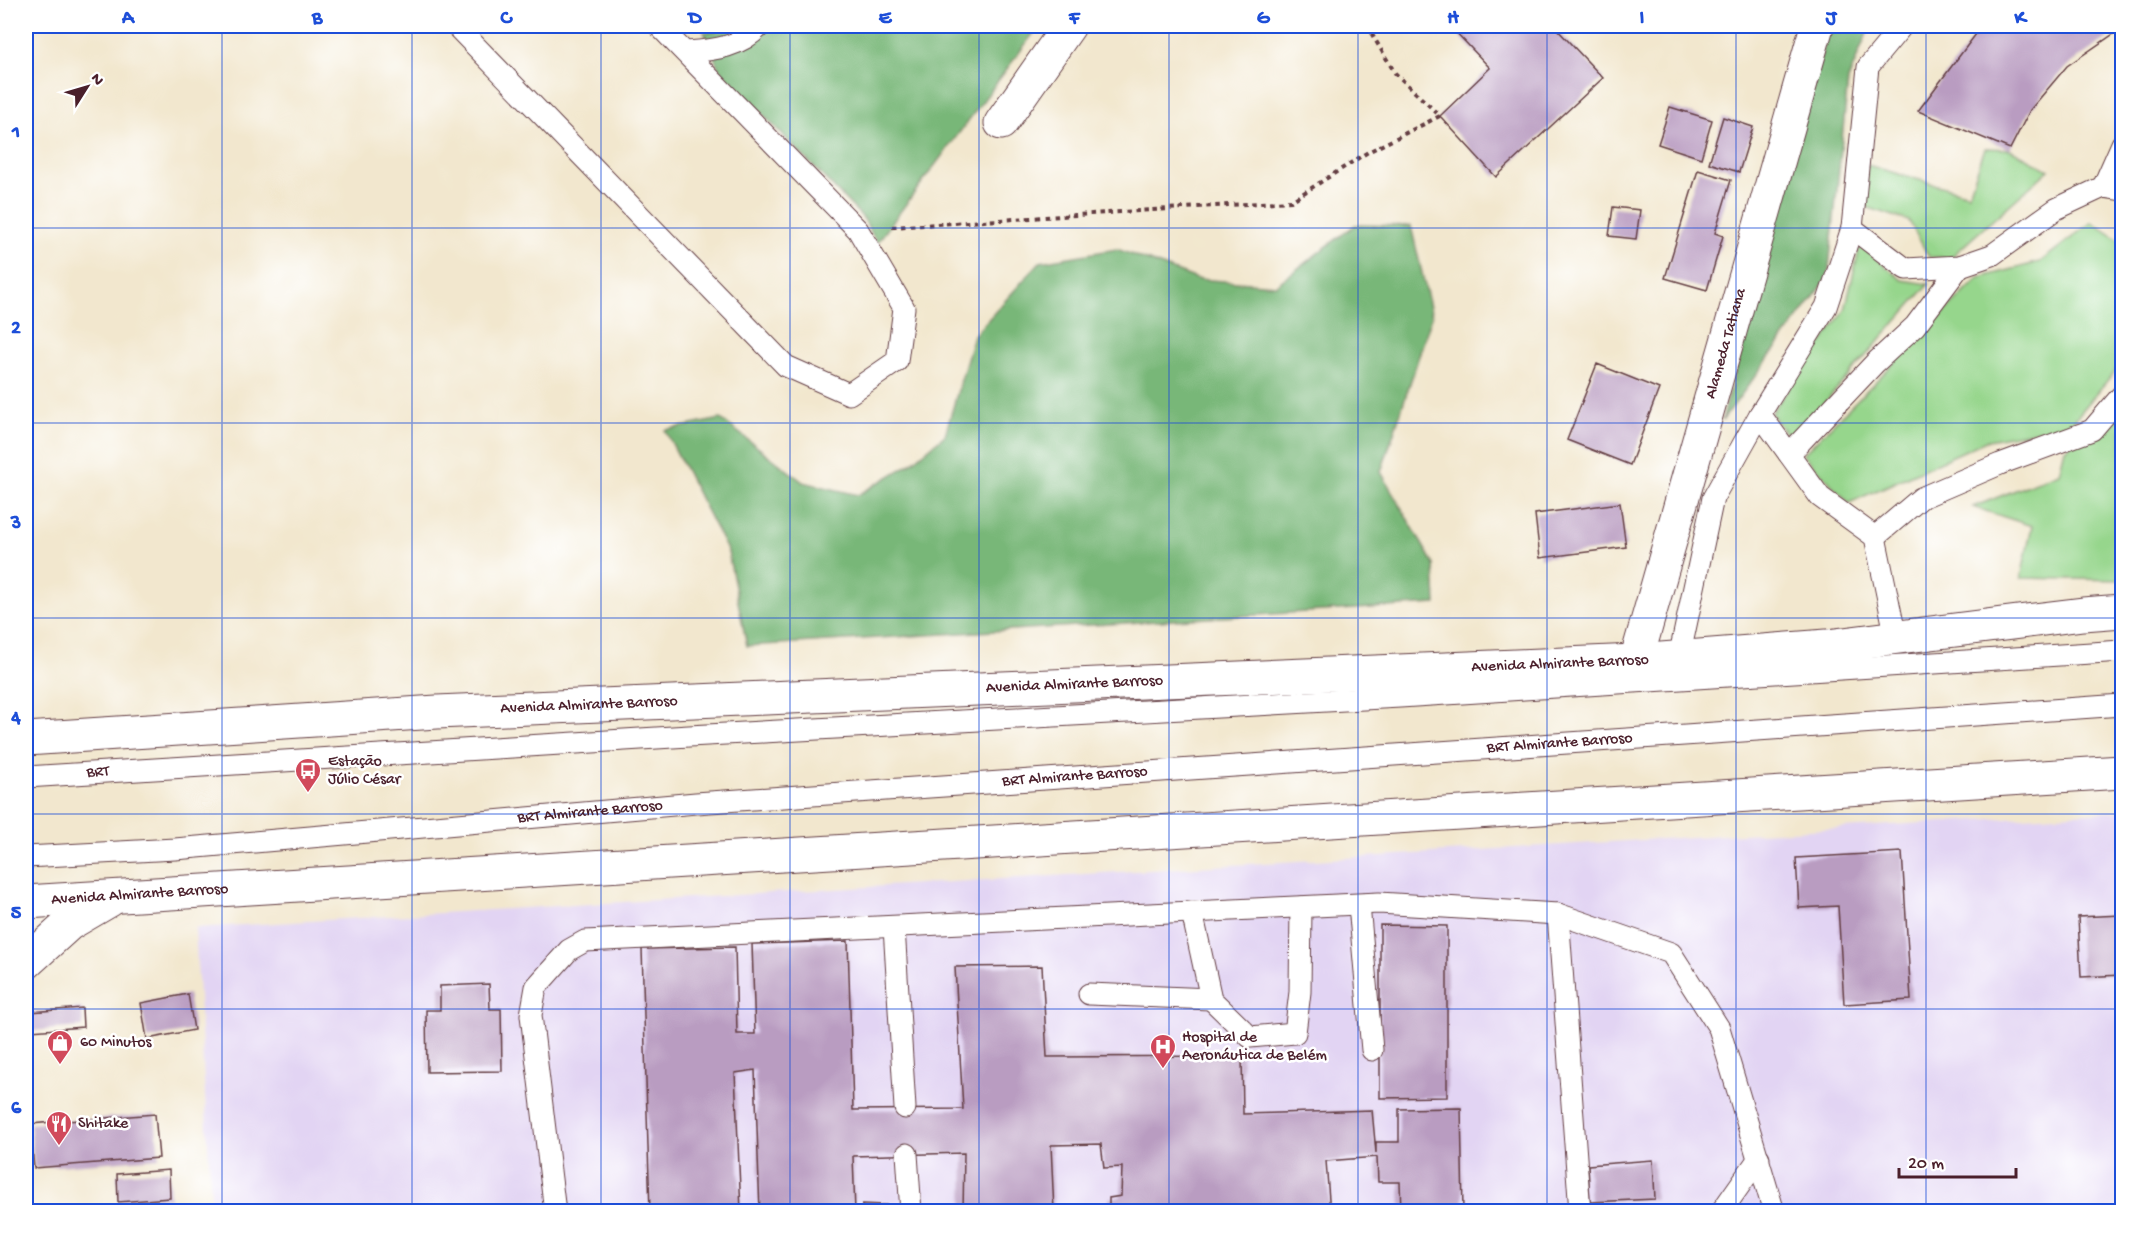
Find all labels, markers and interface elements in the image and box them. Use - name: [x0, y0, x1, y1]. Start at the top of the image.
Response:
- text: A: [121, 8, 136, 31]
- text: B: [311, 8, 323, 31]
- text: C: [500, 8, 514, 31]
- text: D: [686, 8, 702, 31]
- text: E: [879, 8, 893, 31]
- text: F: [1068, 8, 1081, 31]
- text: G: [1257, 8, 1271, 31]
- text: H: [1447, 8, 1459, 31]
- text: I: [1640, 8, 1645, 31]
- text: J: [1825, 8, 1838, 31]
- text: K: [2013, 8, 2028, 31]
- north arrow: [57, 57, 117, 117]
- text: N: [85, 70, 107, 90]
- text: 1: [11, 122, 20, 145]
- street label: Alameda Tatiana: [1702, 285, 1752, 401]
- text: 2: [11, 318, 21, 341]
- text: 3: [10, 513, 21, 536]
- street label: Avenida Almirante Barroso: [1471, 651, 1649, 677]
- street label: Avenida Almirante Barroso: [986, 672, 1164, 698]
- street label: Avenida Almirante Barroso: [500, 692, 678, 719]
- text: 4: [10, 708, 21, 731]
- street label: BRT Almirante Barroso: [1485, 729, 1633, 758]
- place label: Estação Júlio César: [328, 753, 402, 790]
- bus stop icon: Estação Júlio César: [293, 756, 323, 794]
- street label: BRT: [85, 762, 111, 783]
- street label: BRT Almirante Barroso: [1000, 762, 1148, 792]
- street label: BRT Almirante Barroso: [516, 796, 664, 828]
- street label: Avenida Almirante Barroso: [51, 880, 229, 910]
- text: 5: [11, 903, 22, 926]
- shop icon: 60 Minutos: [45, 1028, 75, 1066]
- place label: Hospital de Aeronáutica de Belém: [1182, 1029, 1327, 1066]
- hospital icon: Hospital de Aeronáutica de Belém: [1148, 1032, 1178, 1070]
- place label: 60 Minutos: [80, 1034, 153, 1053]
- text: 6: [11, 1098, 22, 1121]
- restaurant icon: Shitake: [44, 1109, 74, 1147]
- place label: Shitake: [78, 1115, 129, 1134]
- scale bar: [1899, 1141, 2016, 1179]
- text: 20 m: [1908, 1154, 1944, 1175]

